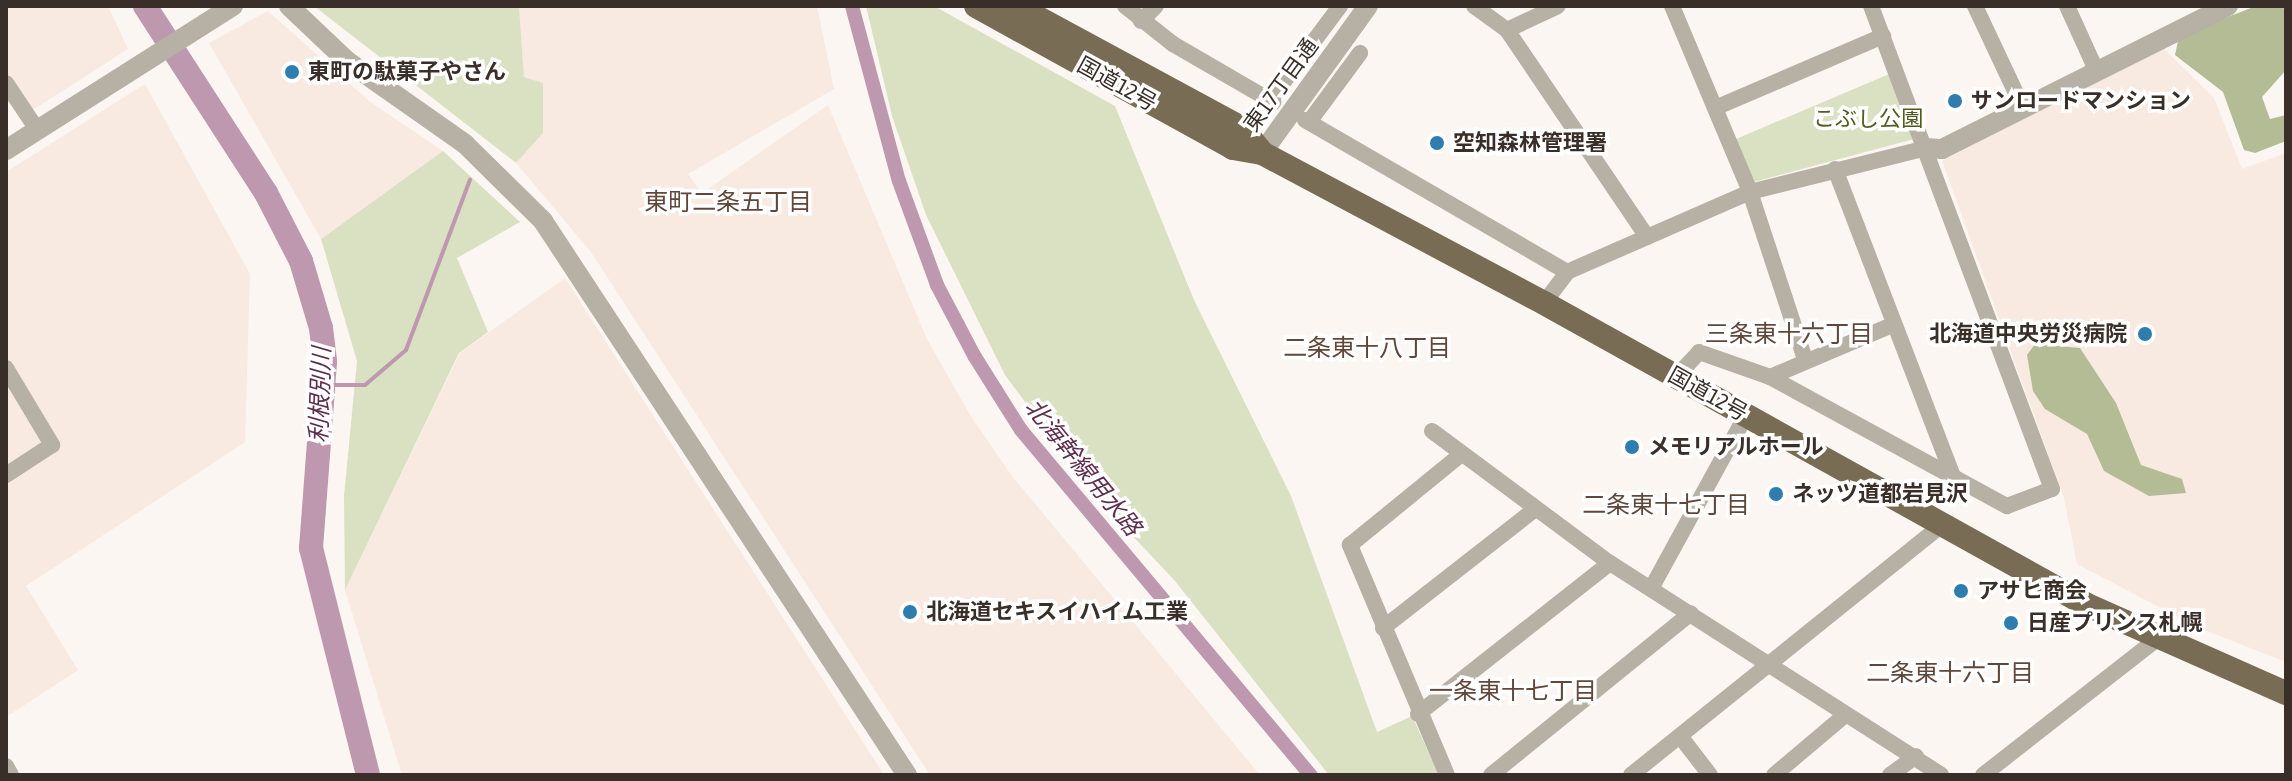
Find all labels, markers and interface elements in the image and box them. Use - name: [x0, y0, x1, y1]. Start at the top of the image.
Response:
- street label: 東17丁目通: [1238, 33, 1324, 137]
- street label: 国道12号: [1073, 51, 1161, 117]
- place label: 東町の駄菓子やさん: [308, 59, 506, 85]
- marker: 東町の駄菓子やさん: [283, 63, 301, 81]
- place label: サンロードマンション: [1971, 88, 2191, 114]
- marker: サンロードマンション: [1946, 92, 1964, 110]
- park label: こぶし公園: [1813, 106, 1923, 132]
- place label: 空知森林管理署: [1453, 130, 1607, 156]
- marker: 空知森林管理署: [1428, 134, 1446, 152]
- district label: 東町二条五丁目: [644, 188, 812, 216]
- district label: 三条東十六丁目: [1705, 320, 1873, 348]
- place label: 北海道中央労災病院: [1929, 321, 2127, 347]
- marker: 北海道中央労災病院: [2134, 323, 2156, 345]
- district label: 二条東十八丁目: [1283, 334, 1451, 362]
- water label: 利根別川: [304, 347, 336, 443]
- street label: 国道12号: [1664, 361, 1752, 427]
- water label: 北海幹線用水路: [1019, 393, 1147, 541]
- place label: メモリアルホール: [1648, 434, 1824, 460]
- marker: メモリアルホール: [1623, 438, 1641, 456]
- place label: ネッツ道都岩見沢: [1792, 481, 1968, 507]
- marker: ネッツ道都岩見沢: [1767, 485, 1785, 503]
- district label: 二条東十七丁目: [1582, 491, 1750, 519]
- place label: アサヒ商会: [1977, 578, 2087, 604]
- marker: アサヒ商会: [1952, 582, 1970, 600]
- place label: 北海道セキスイハイム工業: [926, 599, 1190, 625]
- marker: 北海道セキスイハイム工業: [901, 603, 919, 621]
- place label: 日産プリンス札幌: [2027, 610, 2203, 636]
- marker: 日産プリンス札幌: [2002, 614, 2020, 632]
- district label: 二条東十六丁目: [1866, 659, 2034, 687]
- district label: 一条東十七丁目: [1429, 677, 1597, 705]

